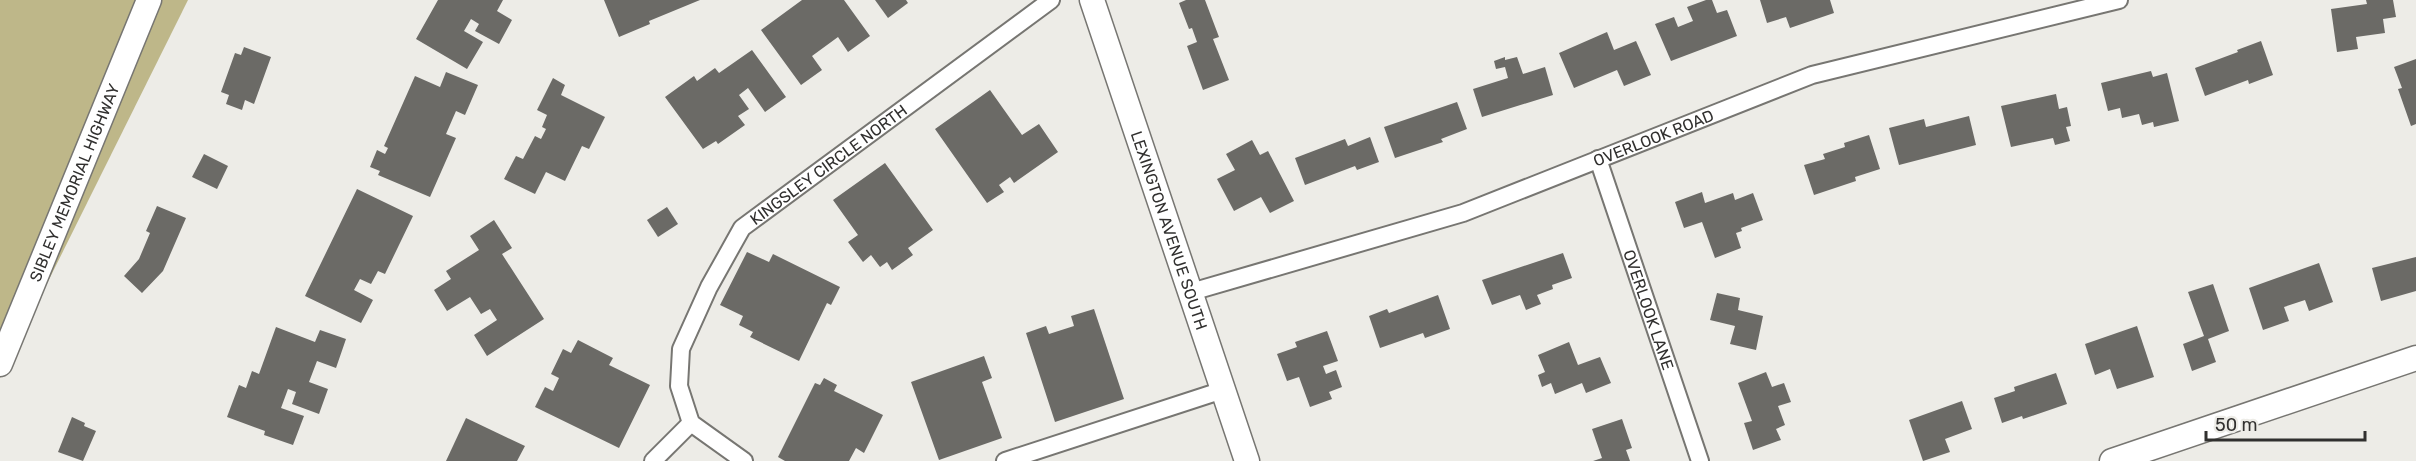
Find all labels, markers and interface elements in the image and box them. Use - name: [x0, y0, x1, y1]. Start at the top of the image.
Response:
- street label: SIBLEY MEMORIAL HIGHWAY: [25, 81, 123, 284]
- street label: KINGSLEY CIRCLE NORTH: [746, 100, 910, 229]
- street label: OVERLOOK ROAD: [1590, 105, 1716, 170]
- street label: LEXINGTON AVENUE SOUTH: [1127, 129, 1212, 332]
- street label: OVERLOOK LANE: [1620, 247, 1678, 372]
- scale bar: [2206, 404, 2365, 442]
- text: 50 m: [2215, 414, 2258, 436]

